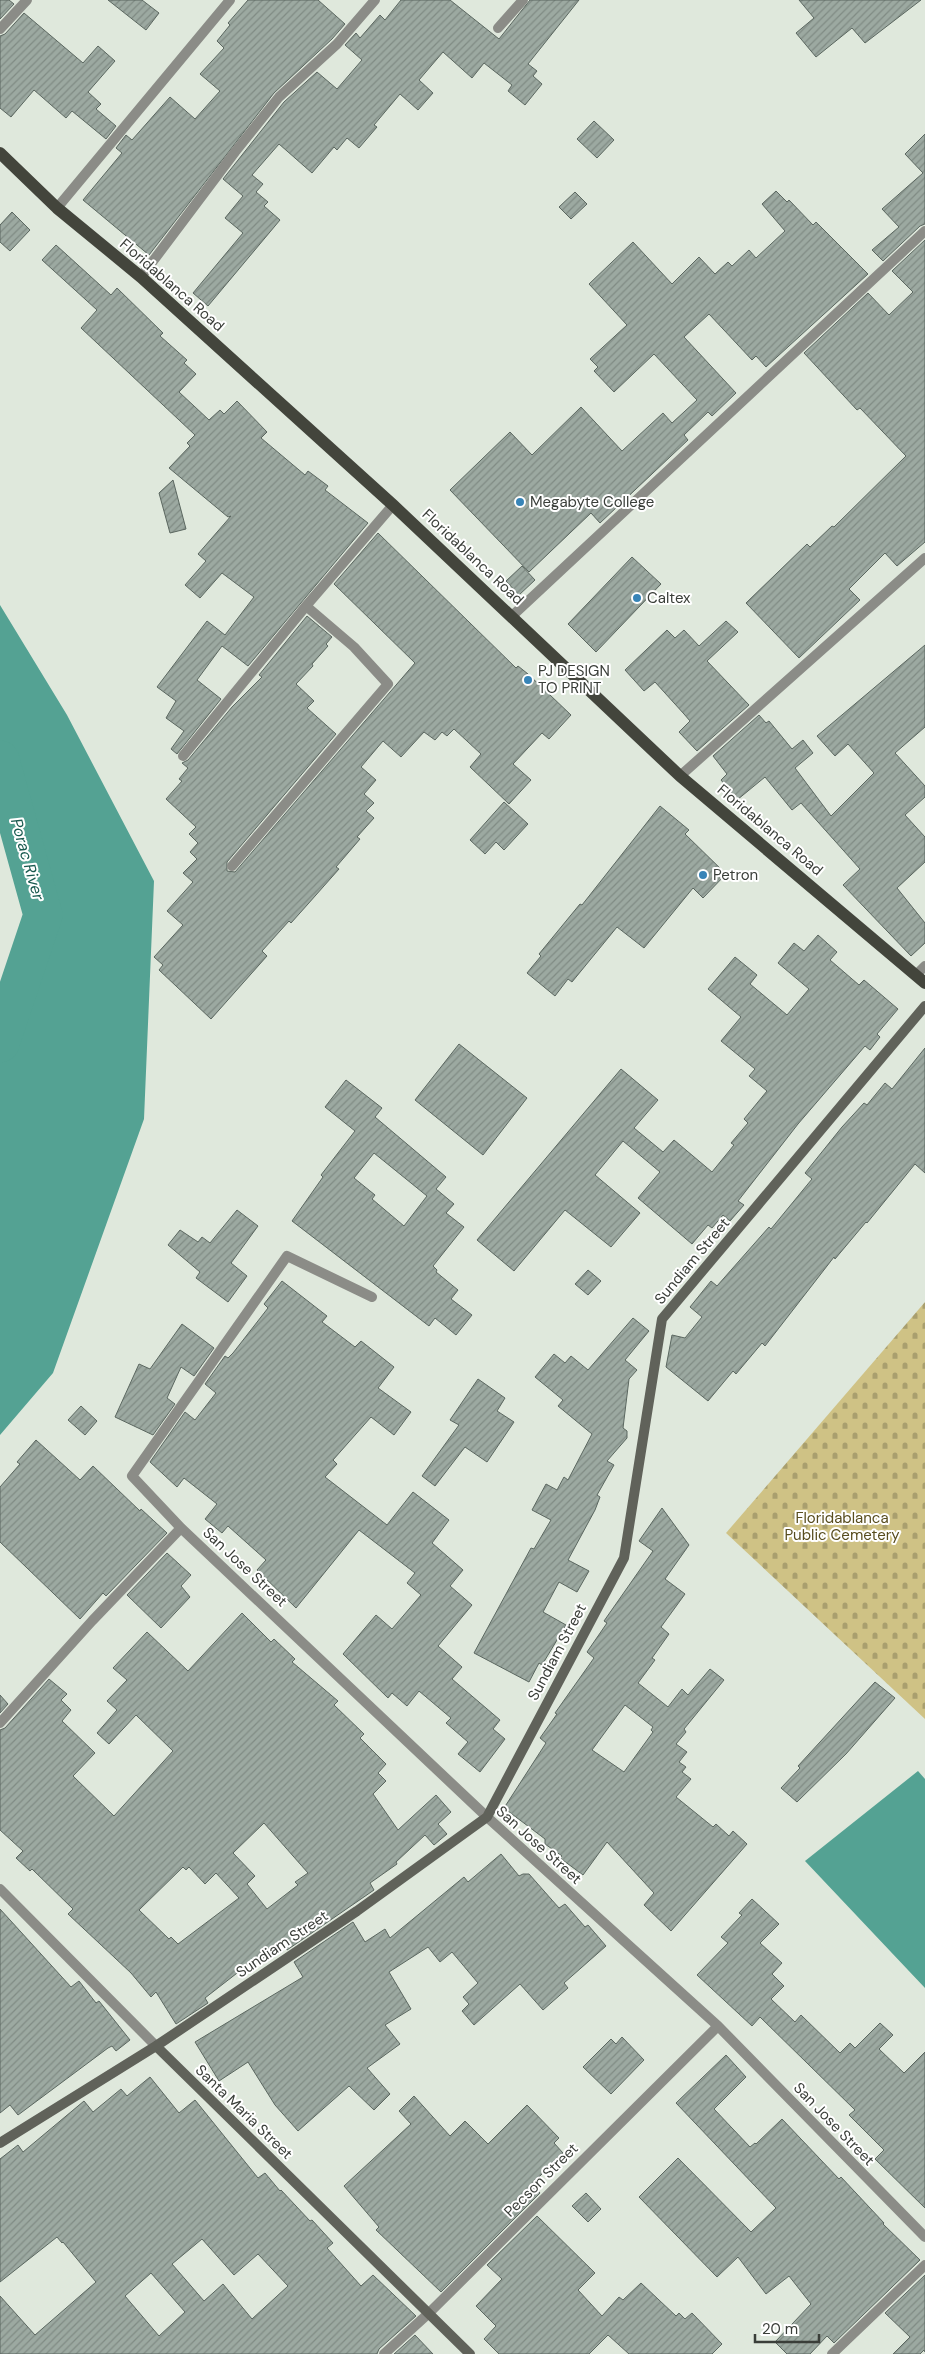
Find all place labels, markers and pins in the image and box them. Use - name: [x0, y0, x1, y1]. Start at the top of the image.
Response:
- place label: Megabyte College: [530, 492, 654, 512]
- marker: Megabyte College: [514, 496, 526, 508]
- place label: Caltex: [647, 588, 691, 608]
- marker: Caltex: [631, 592, 643, 604]
- place label: PJ DESIGN TO PRINT: [538, 661, 610, 698]
- marker: PJ DESIGN TO PRINT: [522, 674, 534, 686]
- place label: Petron: [713, 865, 758, 885]
- marker: Petron: [697, 869, 709, 881]

